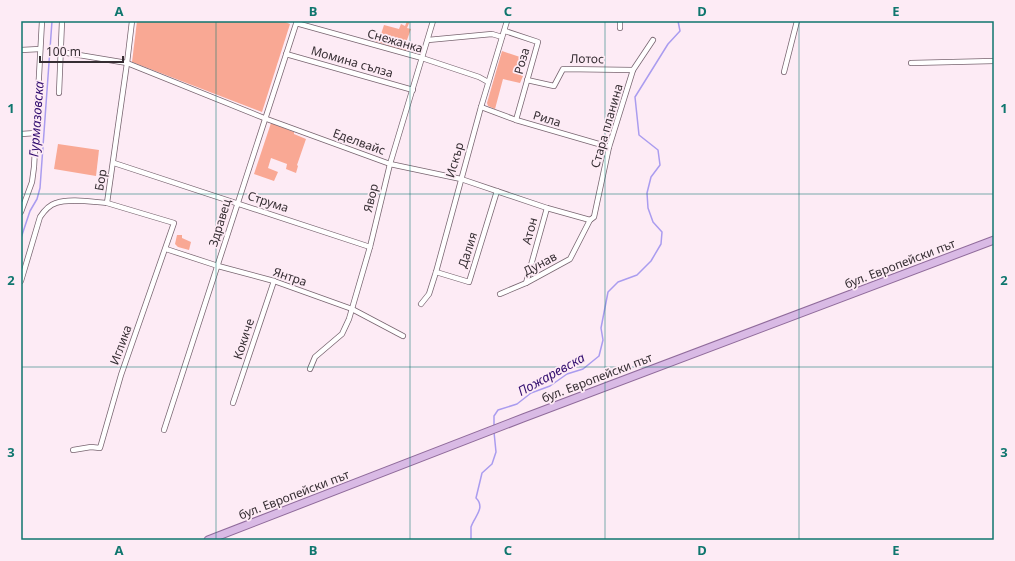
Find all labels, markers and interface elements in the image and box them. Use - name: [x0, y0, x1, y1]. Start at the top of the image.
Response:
- text: A: [115, 2, 124, 20]
- text: B: [309, 2, 317, 20]
- text: C: [504, 2, 512, 20]
- text: D: [697, 2, 707, 20]
- text: E: [892, 2, 900, 20]
- street label: Снежанка: [365, 24, 425, 57]
- scale bar: [40, 38, 123, 64]
- street label: Момина сълза: [309, 42, 395, 81]
- text: 100 m: [46, 43, 81, 60]
- street label: Роза: [510, 46, 533, 76]
- street label: Лотос: [570, 50, 604, 67]
- water label: Гурмазовска: [24, 80, 48, 158]
- street label: Стара планина: [586, 82, 627, 170]
- text: 1: [7, 99, 15, 117]
- text: 1: [1000, 99, 1008, 117]
- street label: Рила: [531, 106, 563, 131]
- street label: Еделвайс: [331, 124, 388, 159]
- street label: Искър: [441, 140, 468, 180]
- street label: Бор: [90, 168, 111, 192]
- street label: Явор: [359, 182, 382, 214]
- street label: Струма: [245, 187, 291, 216]
- street label: Здравец: [204, 196, 235, 249]
- street label: Атон: [518, 216, 541, 246]
- street label: Далия: [454, 230, 481, 270]
- street label: бул. Европейски път: [842, 234, 958, 293]
- street label: Дунав: [520, 247, 560, 280]
- street label: Янтра: [271, 263, 309, 290]
- text: 2: [7, 271, 15, 289]
- text: 2: [1000, 271, 1008, 289]
- street label: Кокиче: [229, 316, 258, 361]
- street label: Иглика: [105, 323, 136, 367]
- water label: Пожаревска: [514, 348, 588, 400]
- street label: бул. Европейски път: [539, 348, 655, 407]
- text: 3: [7, 443, 15, 461]
- text: 3: [1000, 443, 1008, 461]
- street label: бул. Европейски път: [236, 465, 352, 524]
- text: A: [115, 541, 124, 559]
- text: B: [309, 541, 317, 559]
- text: C: [504, 541, 512, 559]
- text: D: [697, 541, 707, 559]
- text: E: [892, 541, 900, 559]

